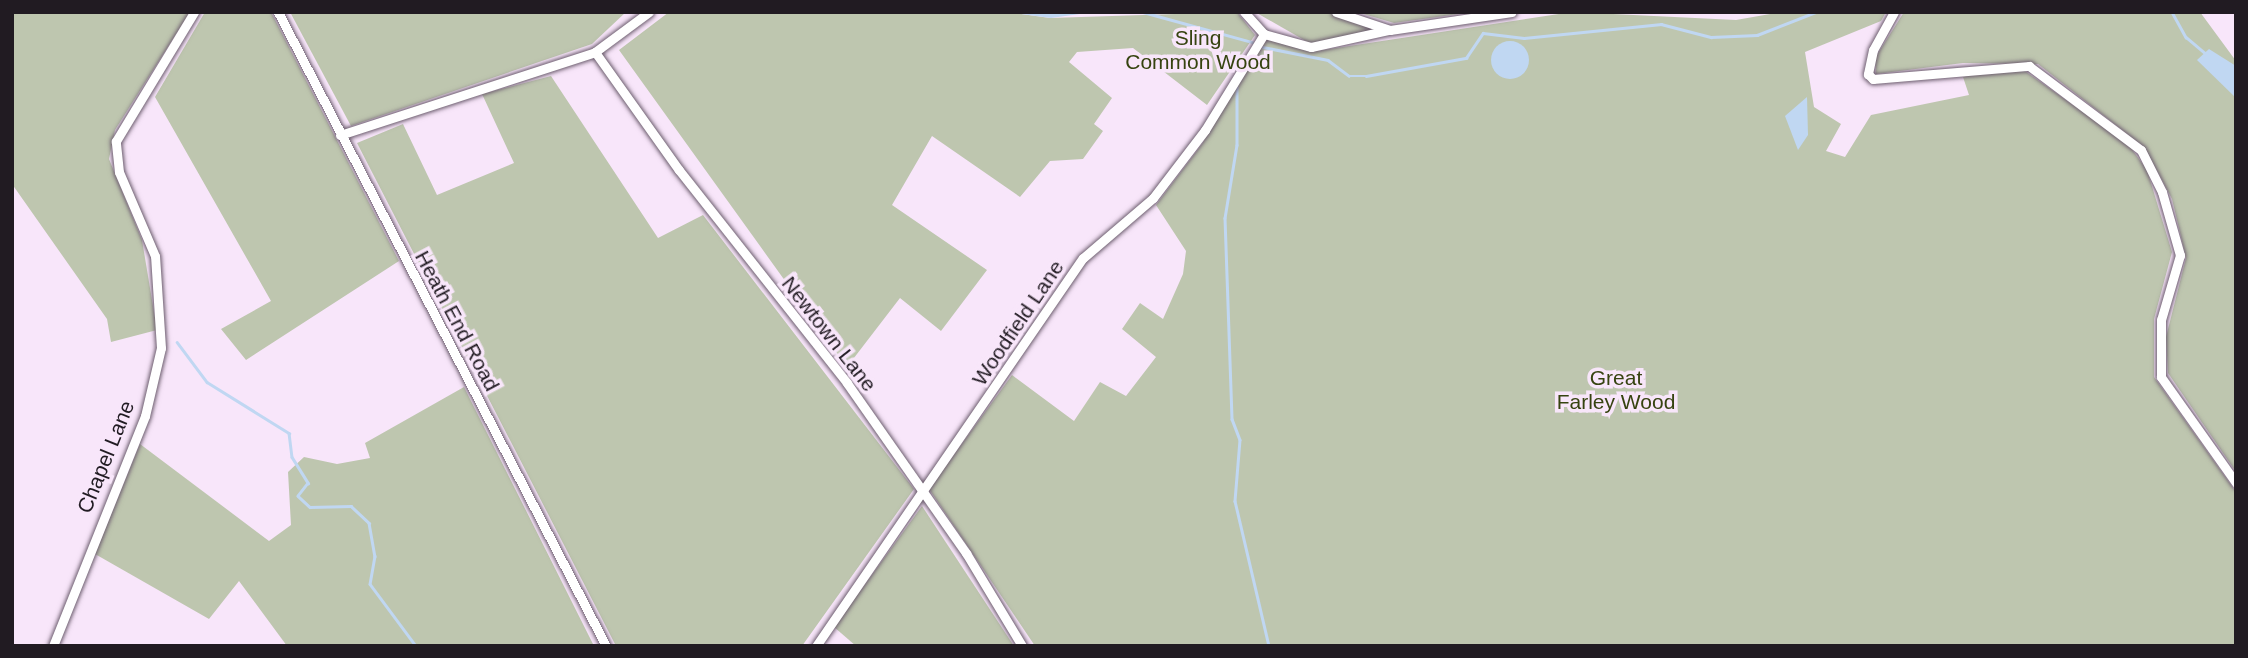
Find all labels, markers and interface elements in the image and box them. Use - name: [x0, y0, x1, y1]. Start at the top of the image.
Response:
- park label: Sling Common Wood: [1125, 25, 1271, 75]
- street label: Heath End Road: [409, 247, 505, 395]
- street label: Woodfield Lane: [967, 256, 1069, 390]
- street label: Newtown Lane: [776, 272, 882, 396]
- park label: Great Farley Wood: [1557, 365, 1675, 415]
- street label: Chapel Lane: [72, 397, 140, 517]

